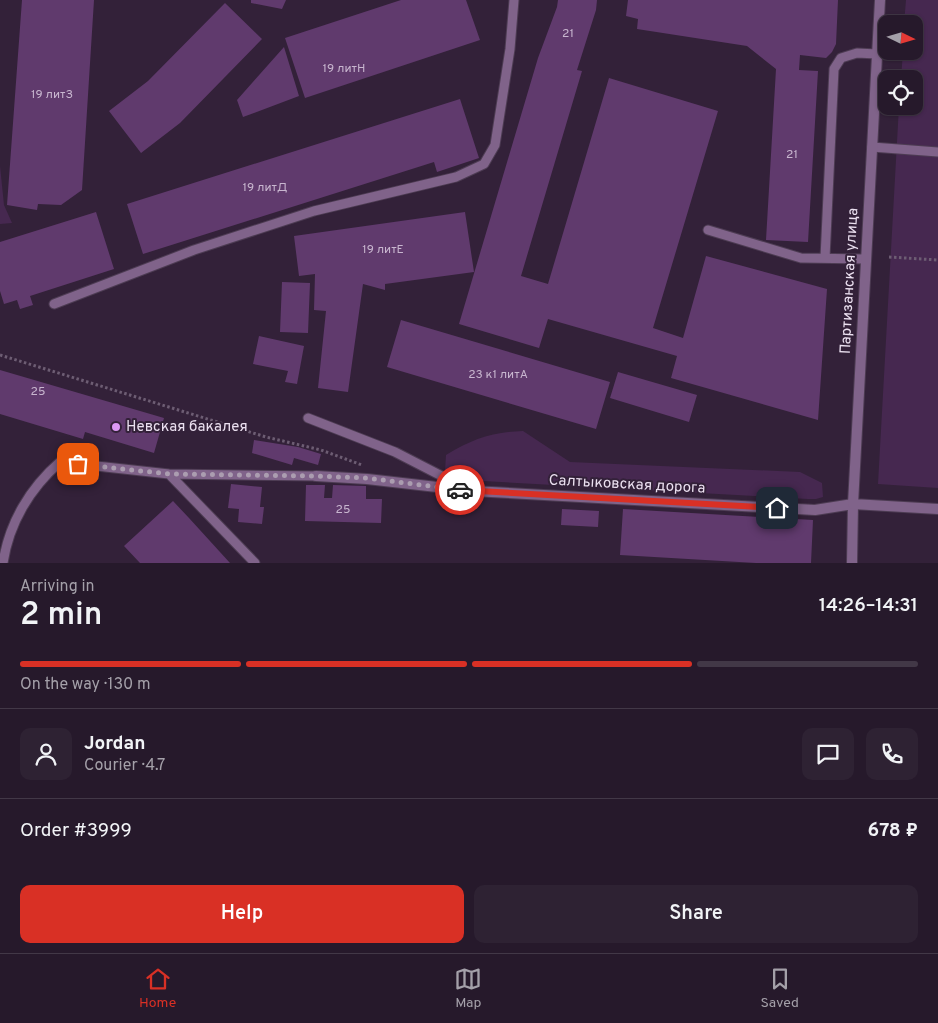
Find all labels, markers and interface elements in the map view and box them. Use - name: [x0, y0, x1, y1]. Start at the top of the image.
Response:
- north arrow: [878, 15, 922, 60]
- map controls: [878, 15, 923, 115]
- house number: 21: [562, 26, 574, 42]
- house number: 19 литН: [323, 61, 365, 77]
- button: locate: [878, 70, 923, 115]
- house number: 19 литЗ: [31, 87, 73, 103]
- house number: 21: [786, 147, 798, 163]
- house number: 19 литД: [243, 180, 287, 196]
- street label: Партизанская улица: [837, 207, 863, 355]
- house number: 19 литЕ: [362, 242, 404, 258]
- house number: 23 к1 литА: [468, 367, 528, 383]
- house number: 25: [31, 384, 45, 400]
- place label: Невская бакалея: [126, 418, 248, 437]
- marker: Невская бакалея: [110, 421, 122, 433]
- pin: [57, 443, 99, 485]
- icon: bag: [64, 450, 92, 478]
- courier: [435, 465, 485, 515]
- street label: Салтыковская дорога: [548, 471, 706, 499]
- icon: car: [446, 476, 474, 504]
- pin: [756, 487, 798, 529]
- icon: home: [763, 494, 791, 522]
- house number: 25: [336, 502, 350, 518]
- text: Arriving in: [20, 577, 95, 597]
- text: 14:26–14:31: [819, 594, 918, 618]
- text: 2 min: [20, 596, 102, 636]
- text: On the way · 130 m: [20, 675, 151, 695]
- button: person: [20, 728, 72, 780]
- button: chat: [802, 728, 854, 780]
- button: phone: [866, 728, 918, 780]
- text: Jordan: [84, 732, 146, 756]
- text: Courier · 4.7: [84, 756, 165, 776]
- text: Order #3999: [20, 819, 132, 843]
- text: 678 ₽: [867, 819, 918, 843]
- button: Help: [20, 885, 464, 943]
- button: Share: [474, 885, 918, 943]
- tab: Home: [139, 965, 176, 1012]
- tab: Map: [454, 965, 482, 1012]
- tab: Saved: [760, 965, 799, 1012]

